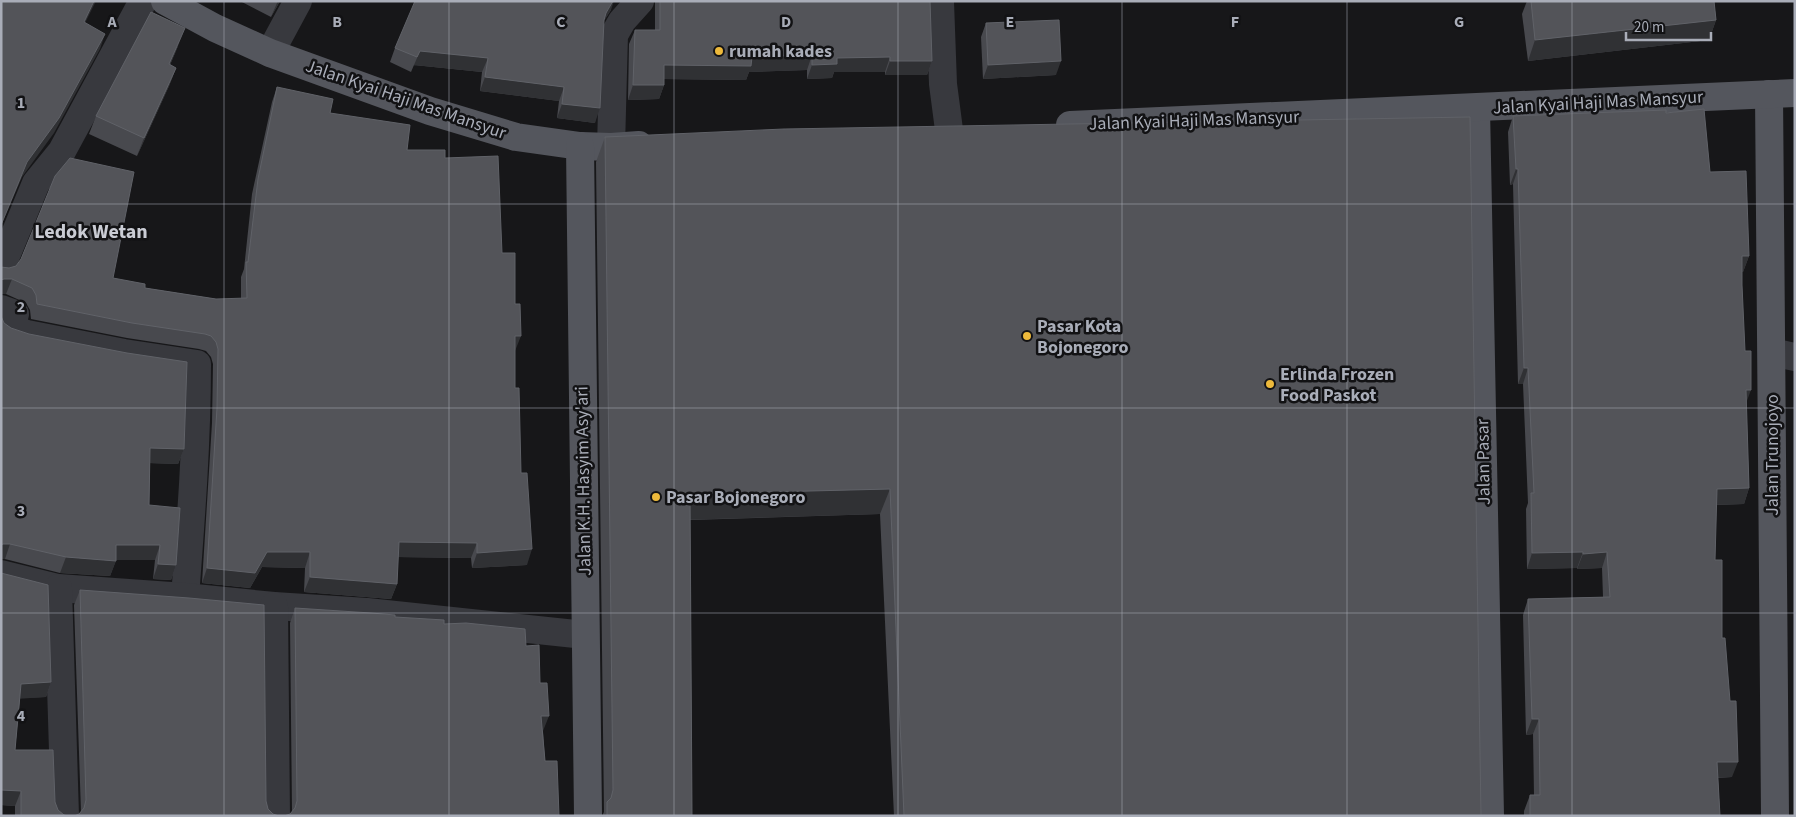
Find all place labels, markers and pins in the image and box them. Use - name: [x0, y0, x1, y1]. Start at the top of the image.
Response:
- place label: rumah kades: [729, 39, 832, 64]
- marker: rumah kades: [713, 45, 725, 57]
- place label: Pasar Kota Bojonegoro: [1037, 314, 1129, 360]
- marker: Pasar Kota Bojonegoro: [1021, 330, 1033, 342]
- place label: Erlinda Frozen Food Paskot: [1280, 362, 1394, 408]
- marker: Erlinda Frozen Food Paskot: [1264, 378, 1276, 390]
- place label: Pasar Bojonegoro: [666, 485, 805, 510]
- marker: Pasar Bojonegoro: [650, 491, 662, 503]

